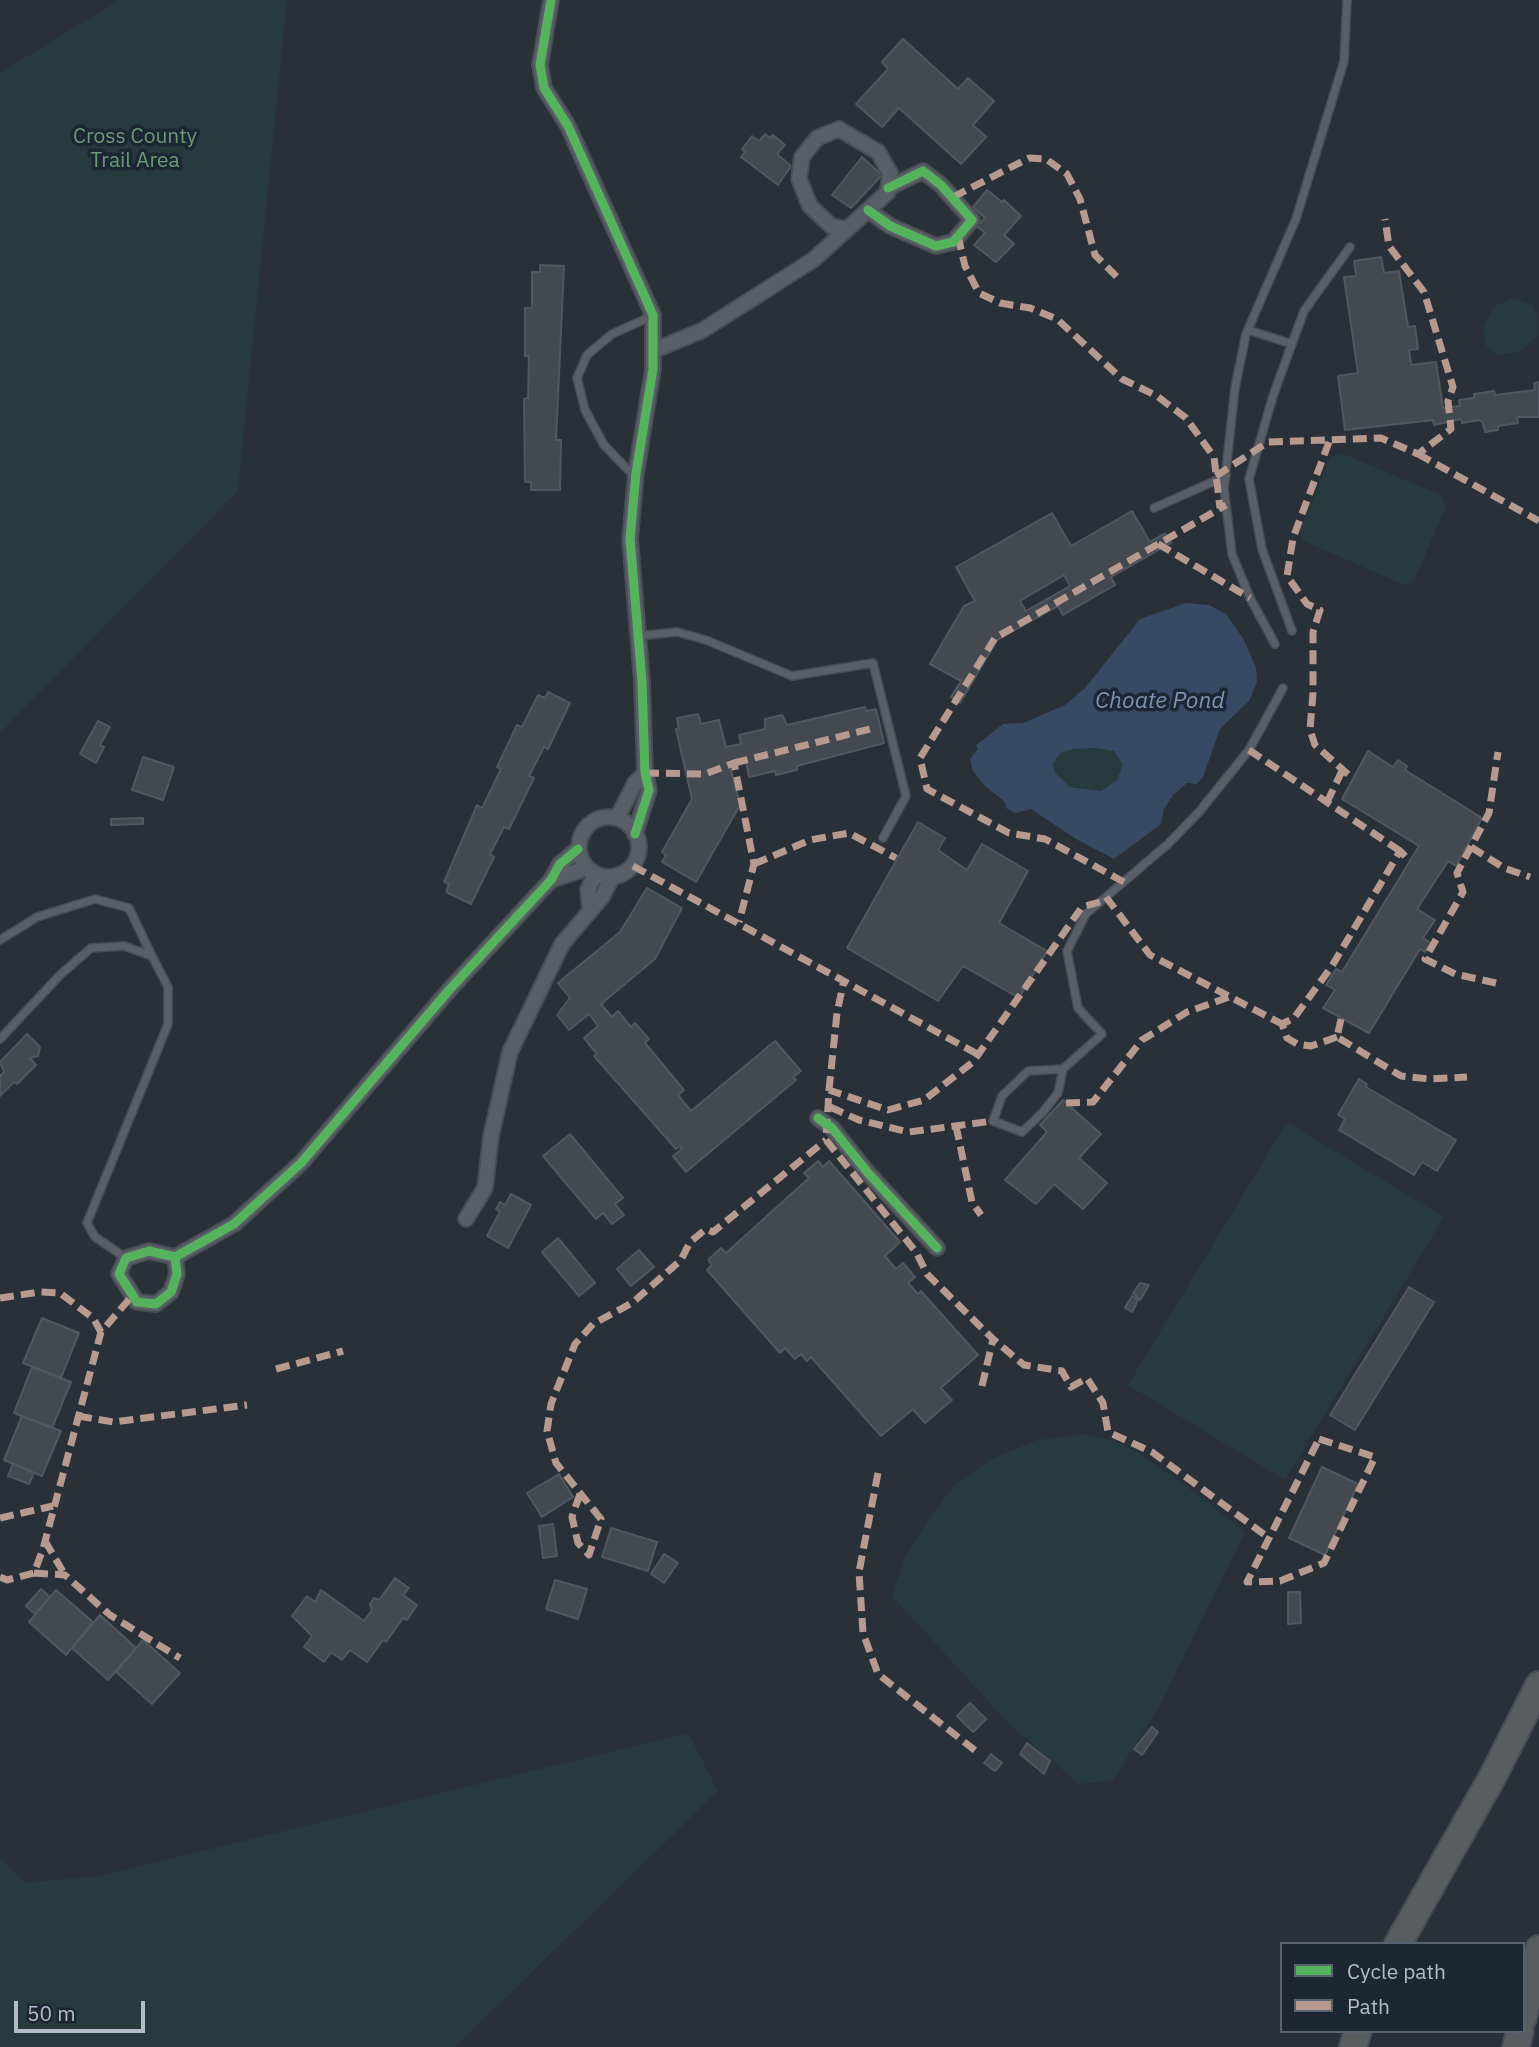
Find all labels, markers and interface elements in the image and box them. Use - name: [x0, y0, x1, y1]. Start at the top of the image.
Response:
- park label: Cross County Trail Area: [73, 124, 197, 174]
- water label: Choate Pond: [1095, 687, 1225, 715]
- legend: [1280, 1942, 1525, 2033]
- text: Cycle path: [1347, 1957, 1446, 1985]
- scale bar: [18, 1988, 149, 2032]
- text: Path: [1347, 1992, 1390, 2020]
- text: 50 m: [27, 1999, 76, 2027]

